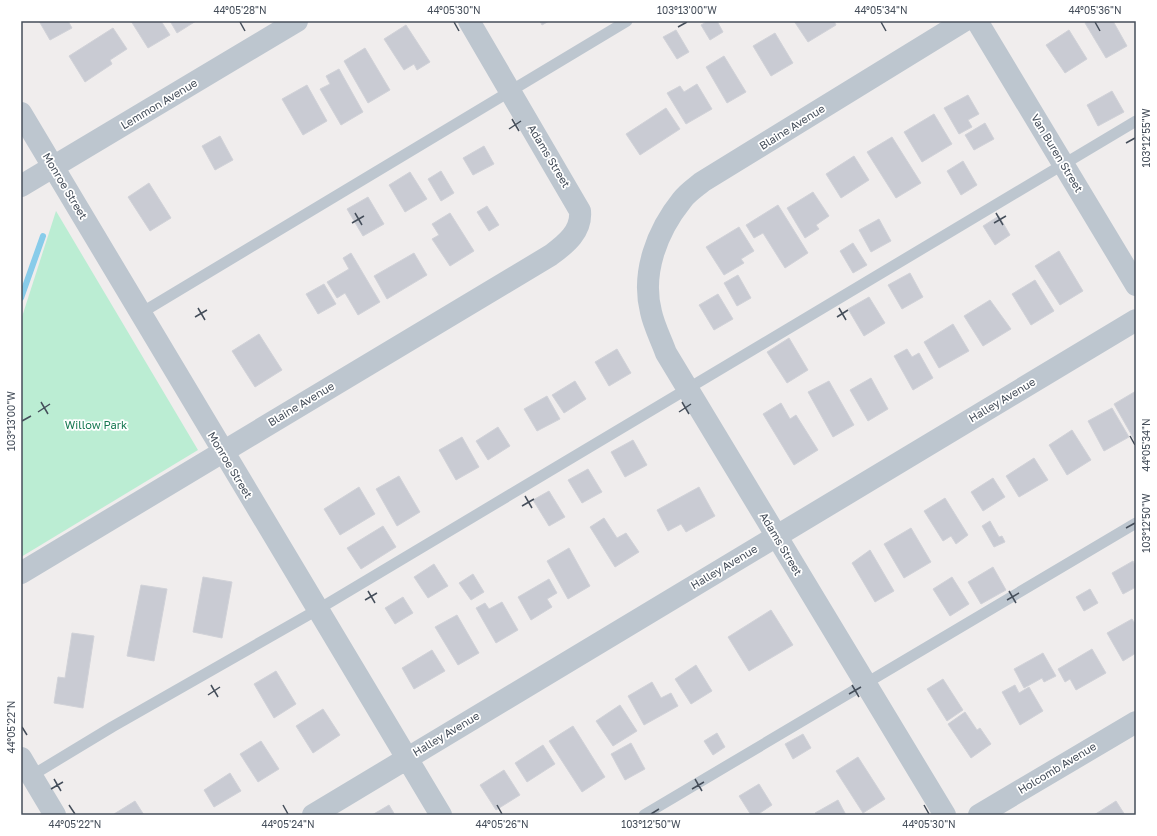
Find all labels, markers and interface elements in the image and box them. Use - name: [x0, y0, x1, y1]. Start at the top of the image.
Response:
- text: 44°05'28"N: [213, 4, 267, 16]
- text: 44°05'30"N: [427, 4, 481, 16]
- text: 103°13'00"W: [657, 4, 717, 16]
- text: 44°05'34"N: [854, 4, 908, 16]
- text: 44°05'36"N: [1068, 4, 1122, 16]
- street label: Lemmon Avenue: [118, 76, 199, 132]
- street label: Blaine Avenue: [757, 101, 827, 152]
- text: 103°12'55"W: [1140, 108, 1152, 167]
- street label: Van Buren Street: [1029, 111, 1086, 194]
- street label: Adams Street: [526, 122, 573, 190]
- street label: Monroe Street: [40, 150, 90, 221]
- street label: Halley Avenue: [966, 375, 1037, 425]
- street label: Blaine Avenue: [265, 379, 336, 428]
- text: 103°13'00"W: [5, 391, 17, 451]
- park label: Willow Park: [65, 418, 127, 431]
- text: 44°05'34"N: [1140, 418, 1152, 472]
- street label: Monroe Street: [205, 429, 255, 500]
- text: 103°12'50"W: [1140, 493, 1152, 553]
- street label: Adams Street: [758, 510, 805, 578]
- street label: Halley Avenue: [688, 542, 759, 592]
- text: 44°05'22"N: [5, 701, 17, 753]
- street label: Halley Avenue: [410, 709, 481, 759]
- street label: Holcomb Avenue: [1015, 739, 1098, 796]
- text: 44°05'22"N: [49, 818, 101, 830]
- text: 44°05'24"N: [261, 818, 315, 830]
- text: 44°05'26"N: [475, 818, 529, 830]
- text: 103°12'50"W: [621, 818, 681, 830]
- text: 44°05'30"N: [902, 818, 956, 830]

